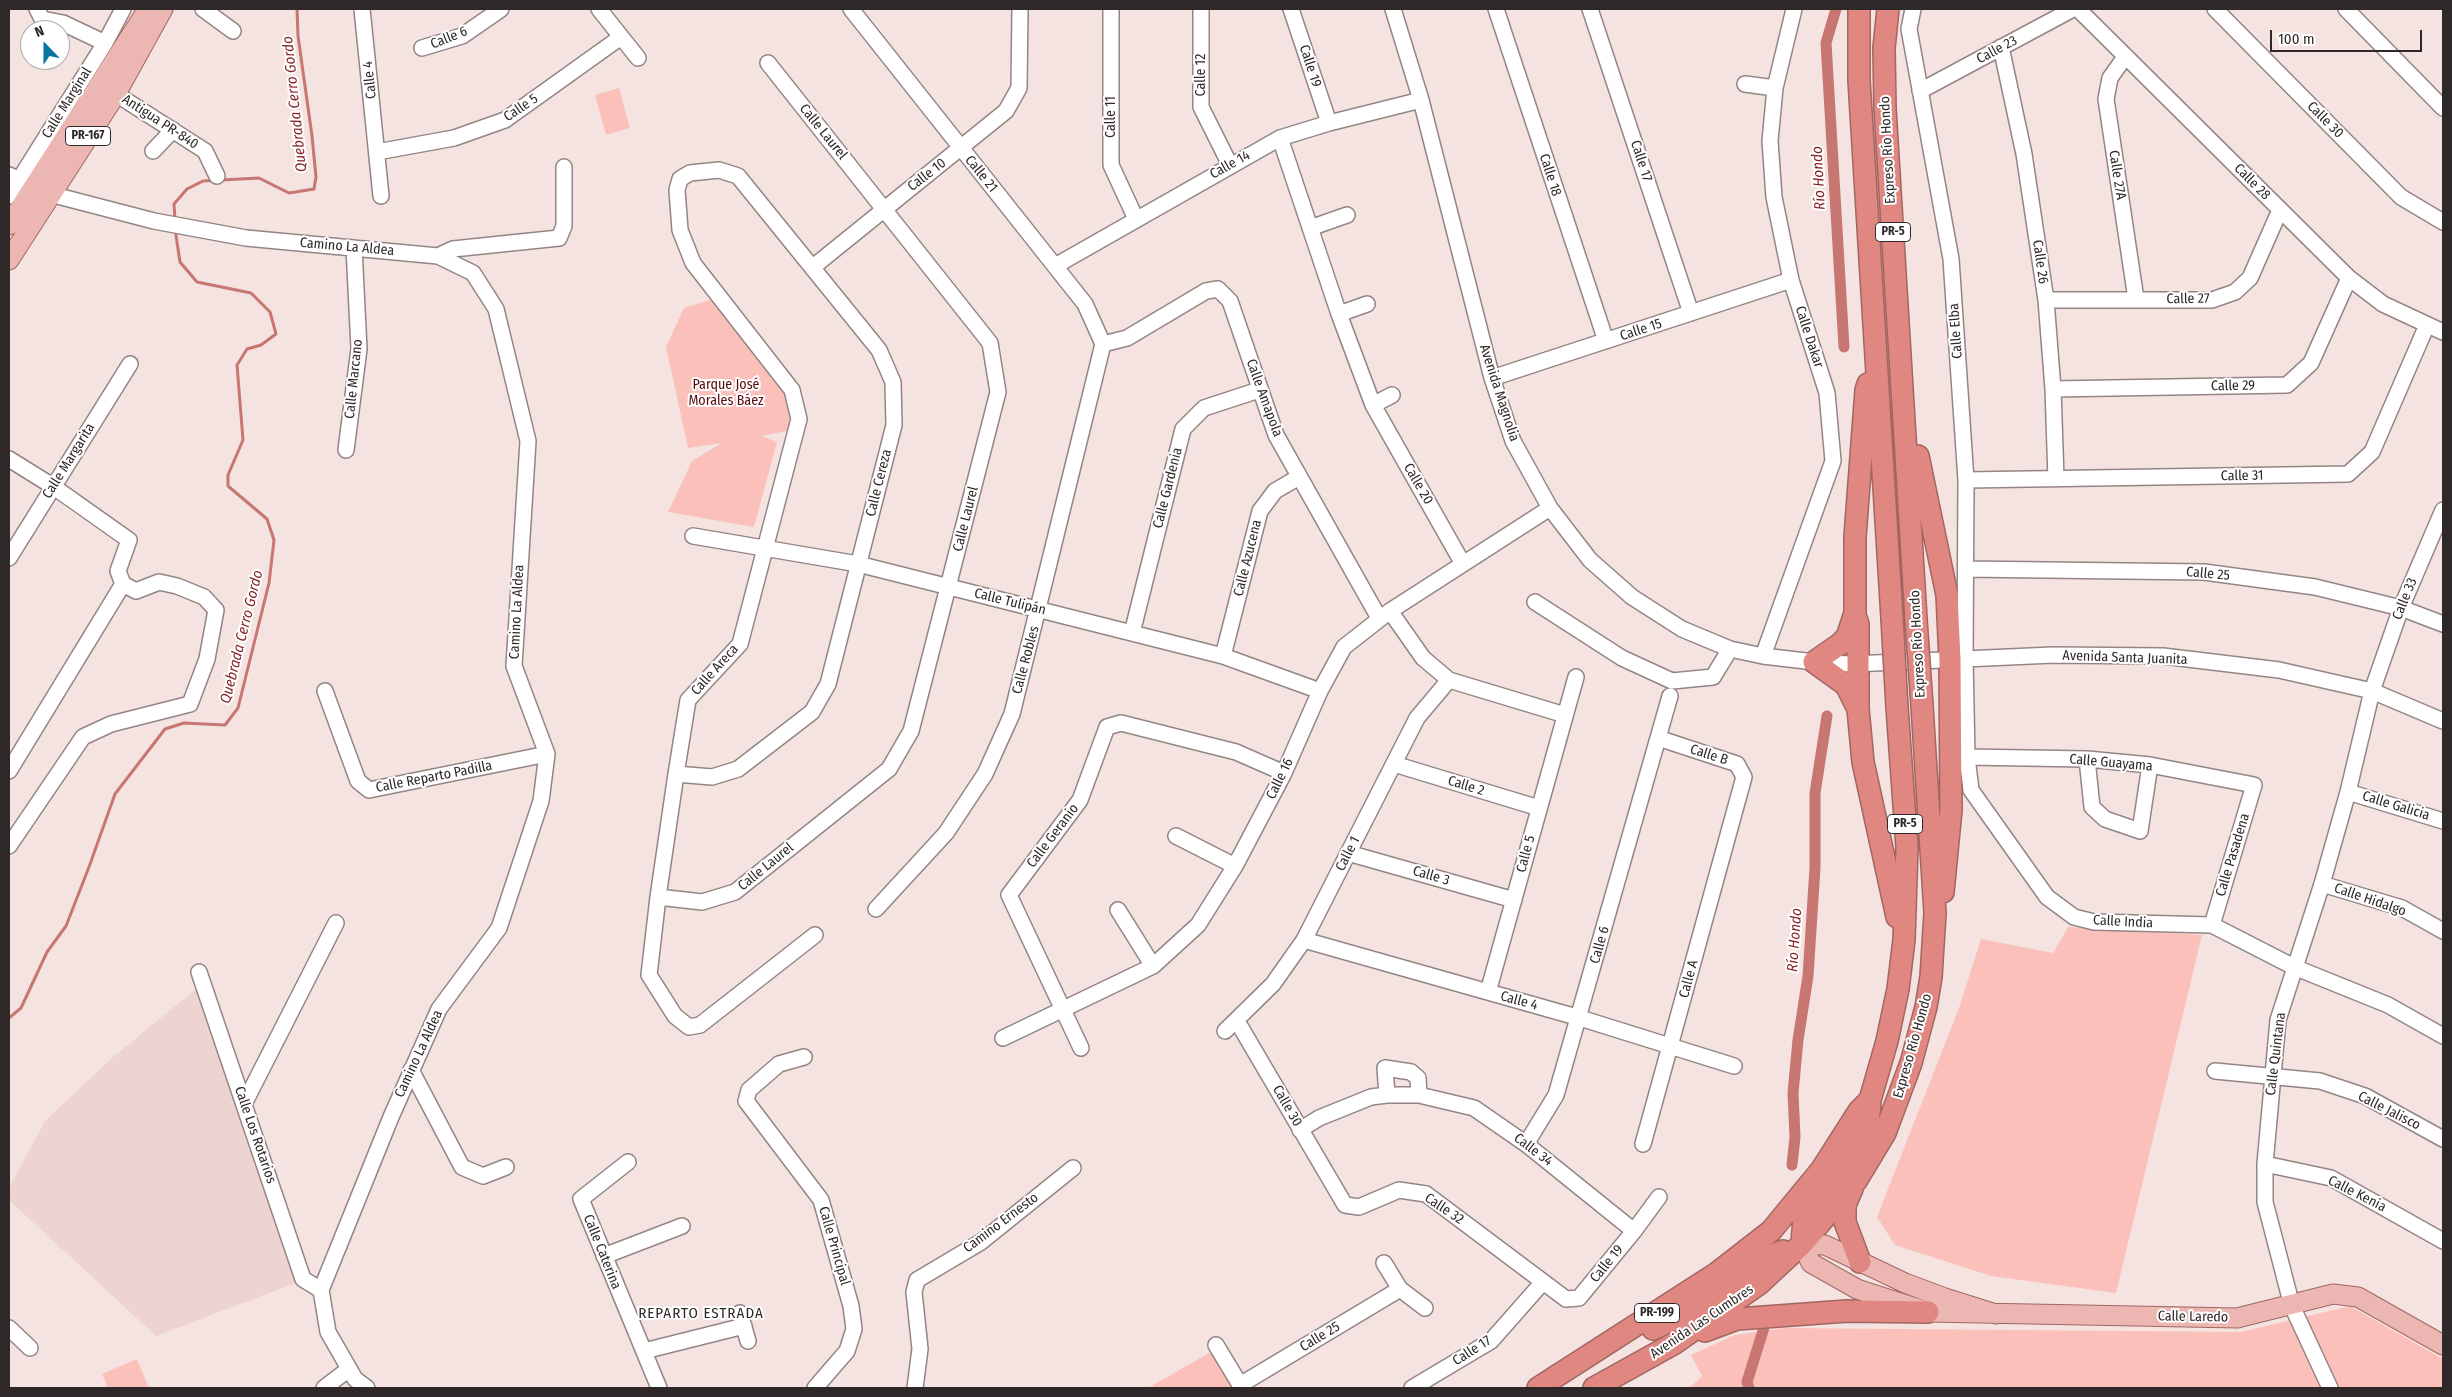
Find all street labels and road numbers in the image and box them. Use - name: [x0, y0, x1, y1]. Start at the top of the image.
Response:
- street label: Calle 6: [428, 23, 470, 53]
- street label: Calle 23: [1974, 32, 2020, 68]
- street label: Calle 19: [1295, 43, 1325, 89]
- street label: Calle 12: [1193, 54, 1209, 96]
- street label: Calle 4: [360, 60, 380, 100]
- street label: Calle Marginal: [39, 64, 95, 142]
- street label: Antigua PR-840: [119, 91, 201, 153]
- street label: Calle 5: [501, 91, 541, 125]
- street label: Calle 11: [1103, 96, 1119, 138]
- street label: Expreso Río Hondo: [1877, 96, 1899, 204]
- street label: Calle 30: [2303, 98, 2347, 142]
- street label: Calle Laurel: [796, 101, 850, 163]
- road number: PR-167: [66, 126, 110, 146]
- street label: Calle 17: [1626, 138, 1656, 184]
- street label: Calle 14: [1207, 147, 1253, 183]
- street label: Calle 27A: [2105, 149, 2129, 201]
- street label: Calle 21: [961, 152, 1001, 196]
- street label: Calle 18: [1535, 152, 1565, 198]
- street label: Calle 10: [905, 155, 949, 195]
- street label: Calle 28: [2230, 160, 2274, 204]
- road number: PR-5: [1876, 222, 1910, 242]
- street label: Camino La Aldea: [299, 235, 395, 259]
- street label: Calle 26: [2029, 239, 2051, 285]
- street label: Calle 27: [2166, 290, 2210, 308]
- street label: Calle Elba: [1946, 303, 1966, 359]
- street label: Calle Dakar: [1791, 304, 1827, 370]
- street label: Calle 15: [1618, 315, 1664, 345]
- street label: Calle Marcano: [341, 338, 367, 420]
- street label: Avenida Magnolia: [1475, 342, 1523, 444]
- street label: Calle Amapola: [1242, 357, 1286, 439]
- street label: Calle 29: [2211, 377, 2255, 395]
- street label: Calle Margarita: [39, 420, 99, 502]
- street label: Calle Gardenia: [1150, 446, 1186, 530]
- street label: Calle Cereza: [863, 448, 895, 518]
- street label: Calle 20: [1400, 460, 1436, 508]
- street label: Calle 31: [2221, 467, 2263, 485]
- street label: Calle Laurel: [950, 485, 982, 553]
- street label: Calle Azucena: [1230, 518, 1266, 598]
- street label: Camino La Aldea: [506, 564, 528, 660]
- street label: Calle 25: [2185, 564, 2231, 584]
- street label: Calle 33: [2389, 576, 2421, 622]
- street label: Calle Tulipán: [972, 585, 1048, 619]
- street label: Expreso Río Hondo: [1907, 590, 1929, 698]
- street label: Calle Robles: [1009, 624, 1043, 696]
- street label: Calle Areca: [688, 641, 742, 699]
- street label: Avenida Santa Juanita: [2062, 647, 2188, 669]
- street label: Calle B: [1688, 741, 1730, 769]
- street label: Calle Guayama: [2069, 751, 2153, 775]
- street label: Calle 16: [1263, 756, 1297, 802]
- street label: Calle Reparto Padilla: [374, 757, 494, 797]
- street label: Calle 2: [1446, 773, 1486, 799]
- street label: Calle Galicia: [2360, 788, 2432, 824]
- street label: Calle Geranio: [1024, 801, 1082, 871]
- street label: Calle Pasadena: [2212, 811, 2254, 899]
- road number: PR-5: [1888, 814, 1922, 834]
- street label: Calle 1: [1332, 834, 1364, 874]
- street label: Calle 5: [1513, 834, 1539, 874]
- street label: Calle Laurel: [735, 840, 797, 894]
- street label: Calle 3: [1411, 863, 1451, 889]
- street label: Calle Hidalgo: [2332, 880, 2408, 920]
- street label: Calle India: [2093, 912, 2153, 932]
- street label: Calle 6: [1587, 924, 1613, 966]
- street label: Calle A: [1676, 958, 1702, 1000]
- street label: Calle 4: [1498, 988, 1540, 1014]
- street label: Expreso Río Hondo: [1890, 992, 1936, 1100]
- street label: Camino La Aldea: [391, 1008, 447, 1100]
- street label: Calle Quintana: [2263, 1011, 2289, 1097]
- street label: Calle 30: [1269, 1082, 1305, 1130]
- street label: Calle Los Rotarios: [231, 1084, 279, 1186]
- street label: Calle Jalisco: [2355, 1088, 2423, 1134]
- street label: Calle 34: [1510, 1130, 1556, 1170]
- street label: Calle Kenia: [2325, 1172, 2389, 1216]
- street label: Camino Ernesto: [960, 1189, 1042, 1257]
- street label: Calle 32: [1421, 1190, 1467, 1228]
- street label: Calle Principal: [815, 1205, 853, 1287]
- street label: Calle Caterina: [579, 1212, 625, 1292]
- street label: Calle 19: [1587, 1242, 1627, 1286]
- street label: Avenida Las Cumbres: [1647, 1281, 1757, 1363]
- road number: PR-199: [1634, 1304, 1680, 1322]
- street label: Calle Laredo: [2158, 1308, 2228, 1326]
- street label: Calle 25: [1297, 1319, 1343, 1355]
- street label: Calle 17: [1450, 1332, 1494, 1370]

